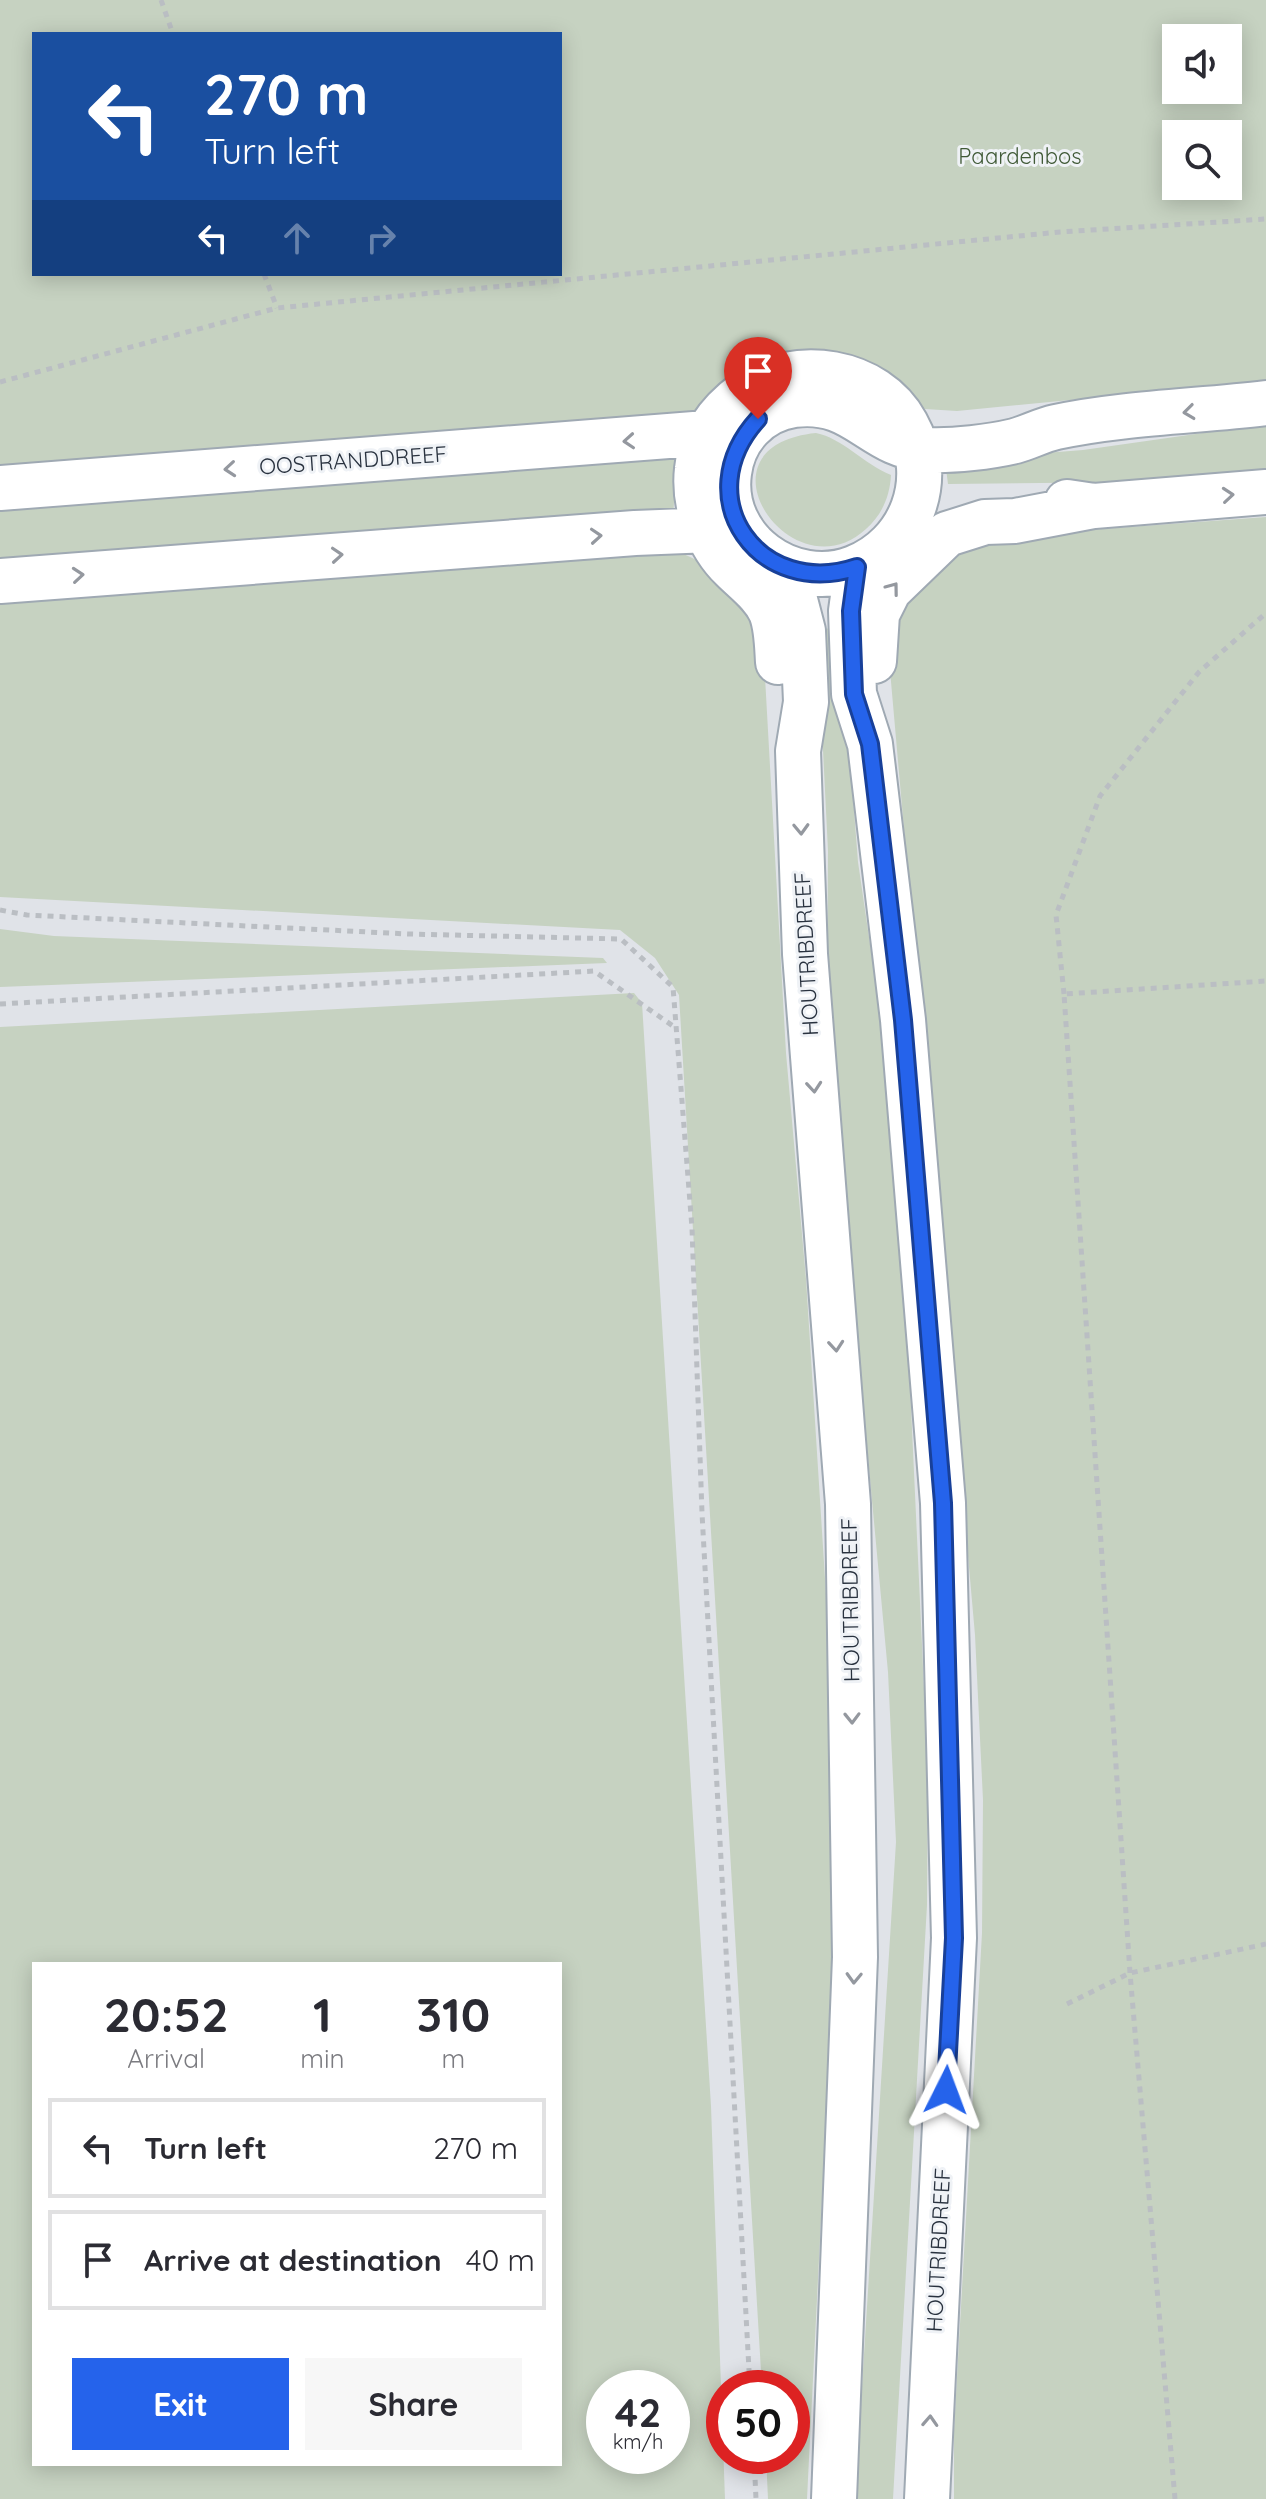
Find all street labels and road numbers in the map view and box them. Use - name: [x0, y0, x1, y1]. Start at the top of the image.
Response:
- street label: OOSTRANDDREEF: [258, 439, 448, 481]
- street label: HOUTRIBDREEF: [788, 871, 824, 1037]
- street label: HOUTRIBDREEF: [835, 1518, 865, 1682]
- street label: HOUTRIBDREEF: [920, 2167, 956, 2333]

